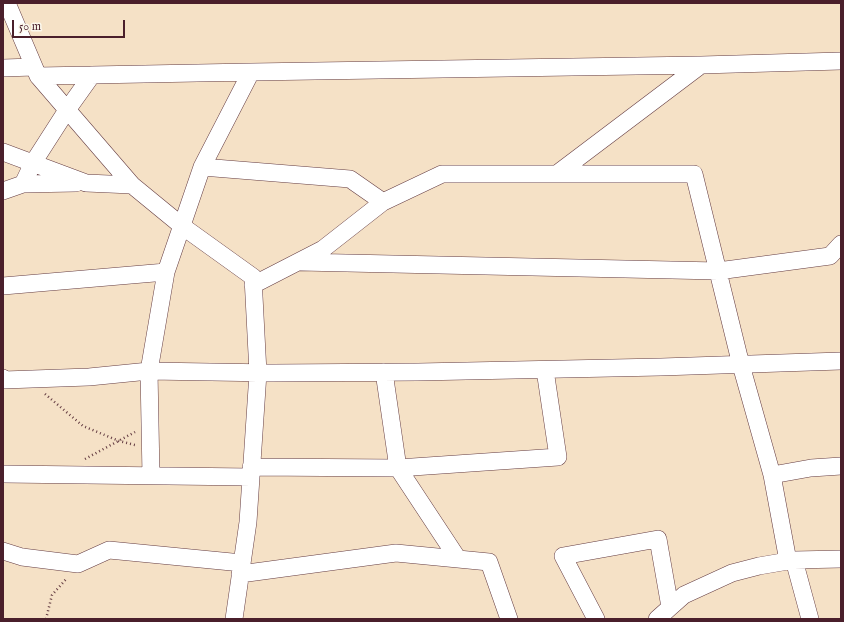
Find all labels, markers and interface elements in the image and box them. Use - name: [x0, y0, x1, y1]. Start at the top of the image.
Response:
- scale bar: [14, 12, 127, 38]
- text: 50 m: [19, 19, 41, 34]

